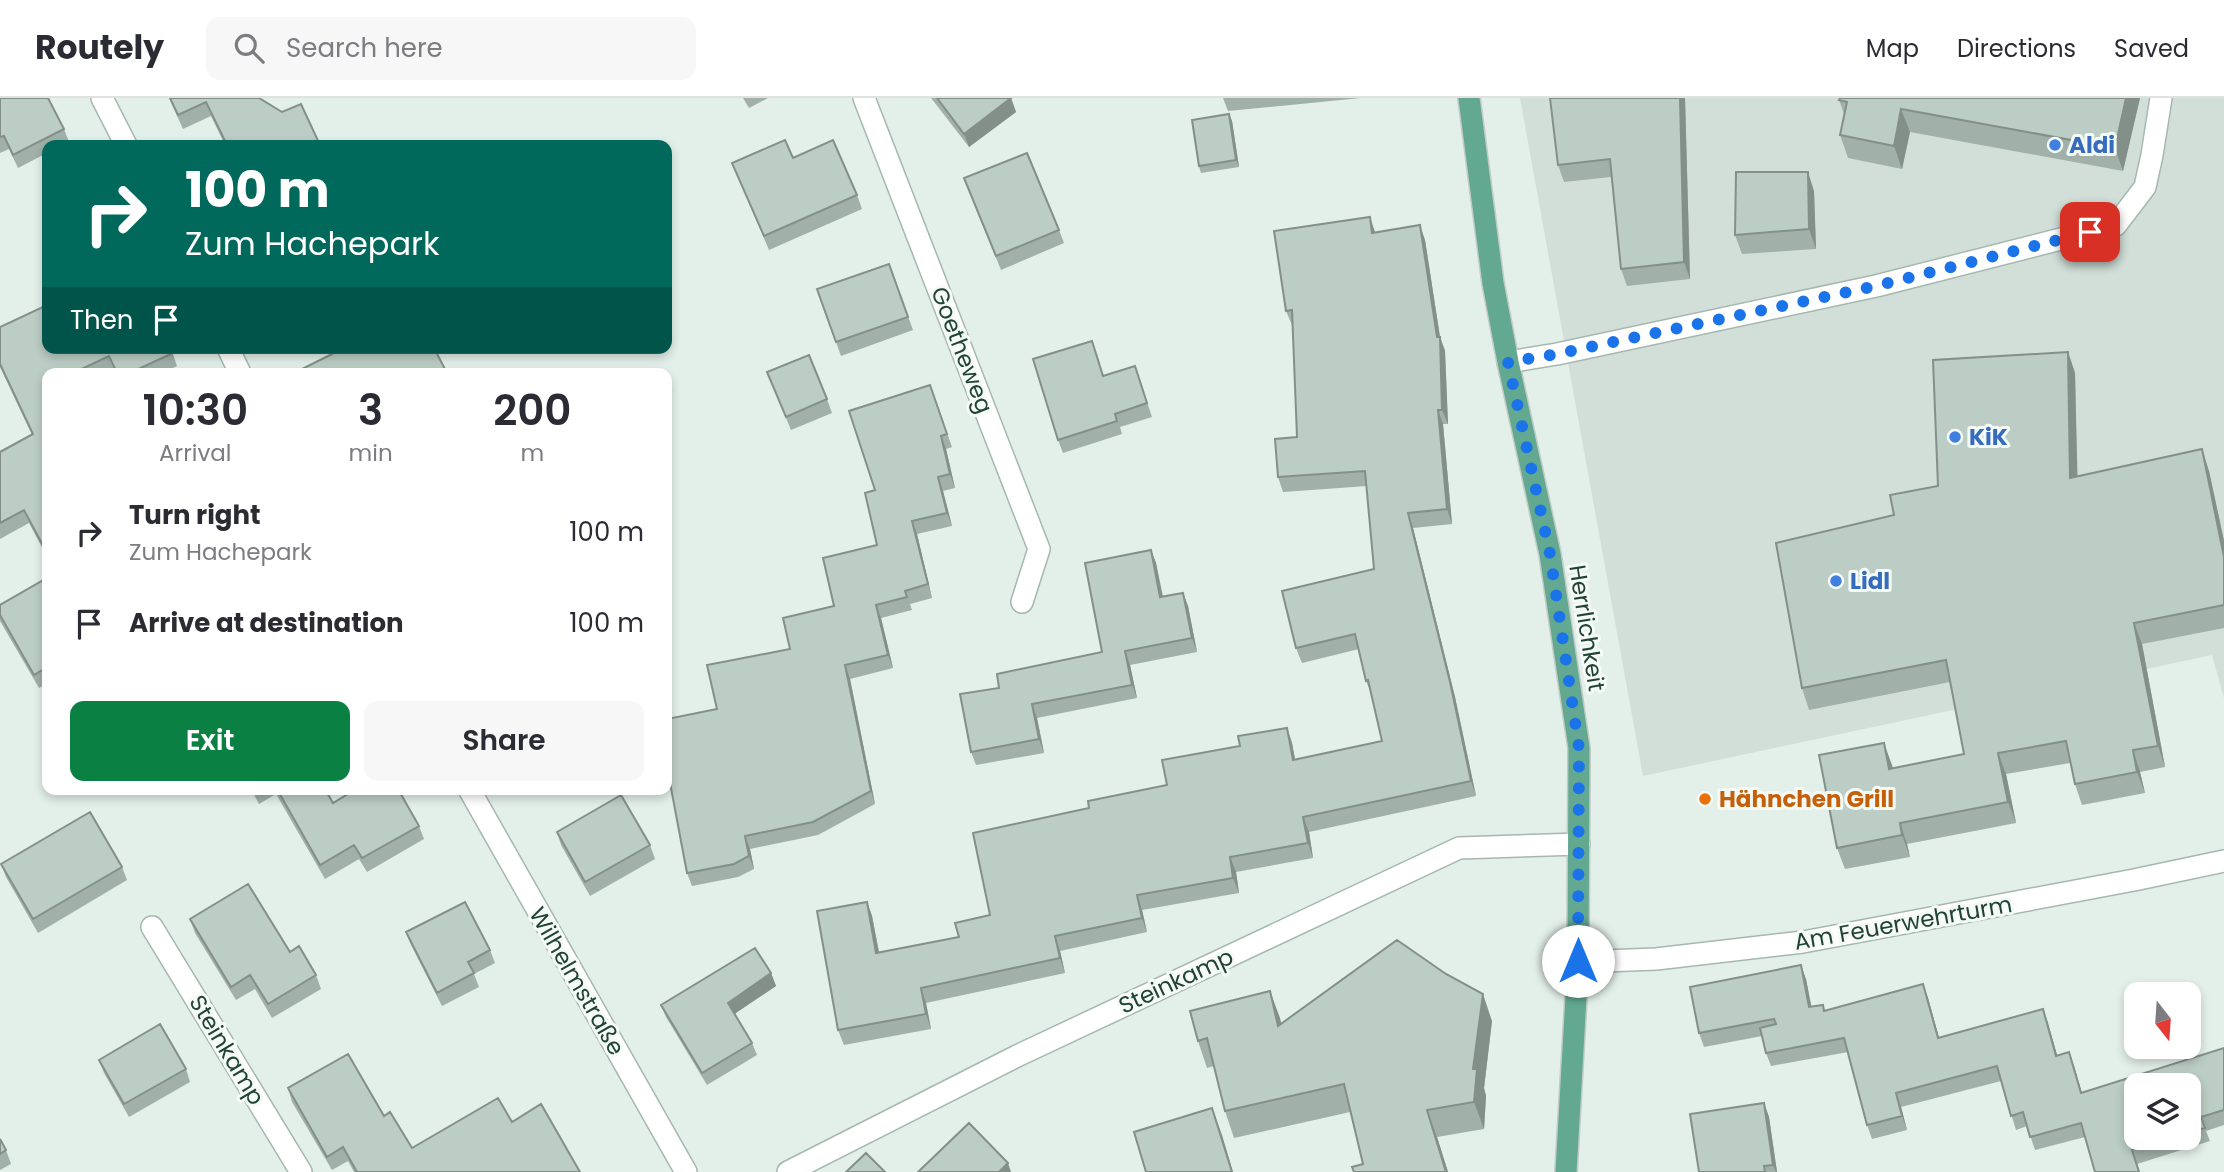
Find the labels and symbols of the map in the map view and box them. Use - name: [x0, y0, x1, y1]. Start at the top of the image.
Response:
- place label: Aldi: [2069, 129, 2115, 161]
- marker: Aldi: [2047, 137, 2063, 153]
- pin: [2060, 202, 2120, 262]
- street label: Goetheweg: [923, 282, 1001, 418]
- place label: KiK: [1969, 421, 2008, 453]
- marker: KiK: [1947, 429, 1963, 445]
- street label: Herrlichkeit: [1561, 563, 1613, 693]
- place label: Lidl: [1850, 565, 1890, 597]
- marker: Lidl: [1828, 573, 1844, 589]
- place label: Hähnchen Grill: [1719, 783, 1894, 815]
- marker: Hähnchen Grill: [1697, 791, 1713, 807]
- street label: Am Feuerwehrturm: [1792, 888, 2014, 958]
- street label: Wilhelmstraße: [522, 901, 632, 1061]
- position arrow: [1541, 924, 1615, 998]
- street label: Steinkamp: [1113, 940, 1239, 1022]
- north arrow: [2124, 982, 2202, 1059]
- street label: Steinkamp: [182, 989, 272, 1111]

